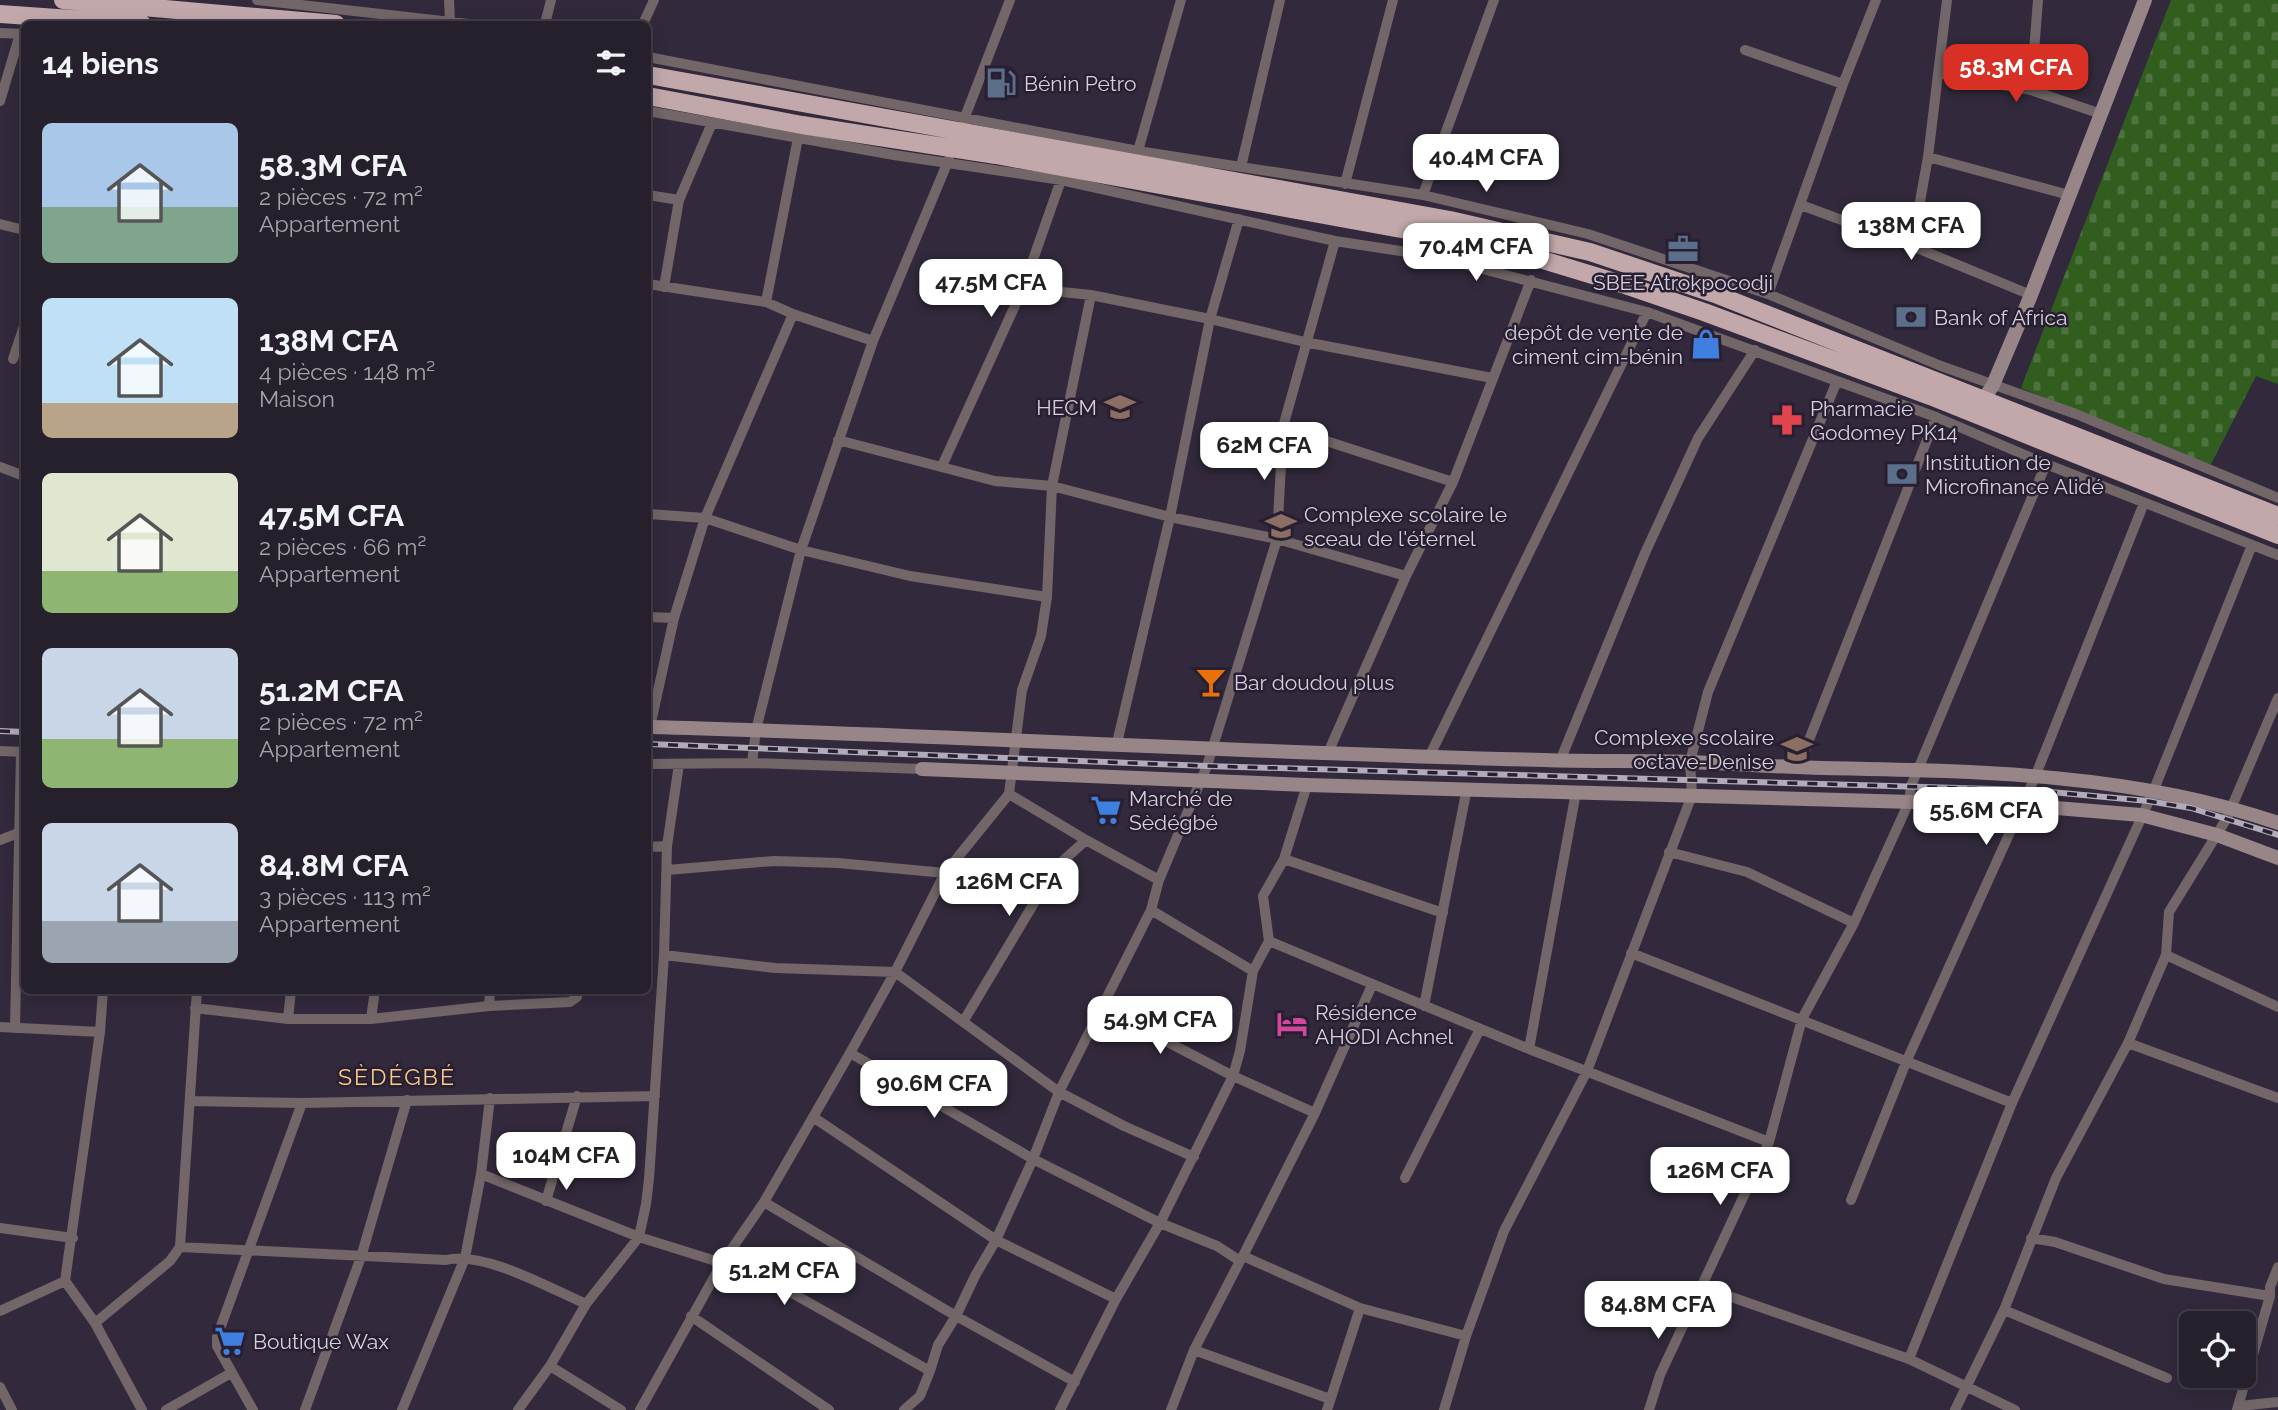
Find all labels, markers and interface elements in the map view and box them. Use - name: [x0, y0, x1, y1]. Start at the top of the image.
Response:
- icon: filters: [592, 44, 630, 82]
- pin: 58.3M CFA: [1936, 44, 2096, 104]
- text: 14 biens: [42, 46, 159, 81]
- text: 58.3M CFA: [1959, 53, 2073, 80]
- fuel station icon: Bénin Petro: [984, 66, 1018, 100]
- place label: Bénin Petro: [1024, 71, 1136, 96]
- pin: 40.4M CFA: [1406, 134, 1566, 194]
- text: 40.4M CFA: [1429, 143, 1543, 170]
- text: 58.3M CFA: [259, 148, 407, 183]
- icon: home: [98, 151, 182, 235]
- text: 2 pièces · 72 m²: [259, 183, 423, 210]
- pin: 138M CFA: [1839, 202, 1983, 262]
- text: Appartement: [259, 210, 400, 237]
- text: 138M CFA: [1858, 211, 1964, 238]
- pin: 70.4M CFA: [1396, 224, 1556, 283]
- text: 70.4M CFA: [1419, 232, 1533, 259]
- office icon: SBEE Atrokpocodji: [1666, 232, 1700, 266]
- pin: 47.5M CFA: [911, 260, 1071, 319]
- text: 47.5M CFA: [935, 268, 1047, 295]
- place label: SBEE Atrokpocodji: [1593, 270, 1773, 295]
- bank icon: Bank of Africa: [1894, 300, 1928, 334]
- place label: Bank of Africa: [1934, 305, 2067, 330]
- place label: depôt de vente de ciment cim-bénin: [1505, 320, 1683, 369]
- text: 138M CFA: [259, 323, 398, 358]
- icon: home: [98, 326, 182, 410]
- shop icon: depôt de vente de ciment cim-bénin: [1689, 327, 1723, 361]
- text: 4 pièces · 148 m²: [259, 358, 435, 385]
- text: Maison: [259, 385, 335, 412]
- school or university icon: HECM: [1103, 390, 1137, 424]
- place label: HECM: [1036, 395, 1097, 420]
- place label: Pharmacie Godomey PK14: [1810, 396, 1958, 445]
- pharmacy icon: Pharmacie Godomey PK14: [1770, 403, 1804, 437]
- pin: 62M CFA: [1199, 422, 1329, 482]
- text: 62M CFA: [1216, 431, 1312, 458]
- place label: Institution de Microfinance Alidé: [1925, 450, 2104, 499]
- bank icon: Institution de Microfinance Alidé: [1885, 457, 1919, 491]
- text: 47.5M CFA: [259, 498, 404, 533]
- icon: home: [98, 501, 182, 585]
- place label: Complexe scolaire le sceau de l'éternel: [1304, 502, 1507, 551]
- school or university icon: Complexe scolaire le sceau de l'éternel: [1264, 509, 1298, 543]
- text: 2 pièces · 66 m²: [259, 533, 426, 560]
- text: Appartement: [259, 560, 400, 587]
- bar icon: Bar doudou plus: [1194, 665, 1228, 699]
- place label: Bar doudou plus: [1234, 670, 1394, 695]
- text: 51.2M CFA: [259, 673, 404, 708]
- icon: home: [98, 676, 182, 760]
- text: 2 pièces · 72 m²: [259, 708, 423, 735]
- place label: Complexe scolaire octave-Denise: [1594, 725, 1774, 774]
- school or university icon: Complexe scolaire octave-Denise: [1780, 732, 1814, 766]
- text: Appartement: [259, 735, 400, 762]
- place label: Marché de Sèdégbé: [1129, 786, 1233, 835]
- pin: 55.6M CFA: [1906, 788, 2066, 847]
- supermarket icon: Marché de Sèdégbé: [1089, 793, 1123, 827]
- text: 55.6M CFA: [1929, 796, 2043, 823]
- text: 84.8M CFA: [259, 848, 409, 883]
- icon: home: [98, 851, 182, 935]
- pin: 126M CFA: [937, 858, 1081, 918]
- text: 126M CFA: [956, 867, 1062, 894]
- text: 3 pièces · 113 m²: [259, 883, 431, 910]
- text: Appartement: [259, 910, 400, 937]
- pin: 54.9M CFA: [1080, 996, 1240, 1056]
- place label: Résidence AHODI Achnel: [1315, 1000, 1454, 1049]
- text: 54.9M CFA: [1103, 1005, 1217, 1032]
- hotel icon: Résidence AHODI Achnel: [1275, 1007, 1309, 1041]
- pin: 90.6M CFA: [854, 1060, 1014, 1120]
- district label: SÈDÉGBÉ: [338, 1063, 456, 1090]
- text: 90.6M CFA: [876, 1069, 992, 1096]
- pin: 104M CFA: [494, 1132, 638, 1192]
- text: 104M CFA: [512, 1141, 620, 1168]
- pin: 126M CFA: [1648, 1148, 1792, 1207]
- text: 126M CFA: [1667, 1156, 1773, 1183]
- pin: 51.2M CFA: [704, 1248, 864, 1307]
- text: 51.2M CFA: [729, 1256, 839, 1283]
- pin: 84.8M CFA: [1578, 1282, 1738, 1341]
- text: 84.8M CFA: [1601, 1290, 1715, 1317]
- map controls: [2179, 1311, 2256, 1388]
- button: locate: [2179, 1311, 2256, 1388]
- supermarket icon: Boutique Wax: [213, 1324, 247, 1358]
- place label: Boutique Wax: [253, 1329, 389, 1354]

